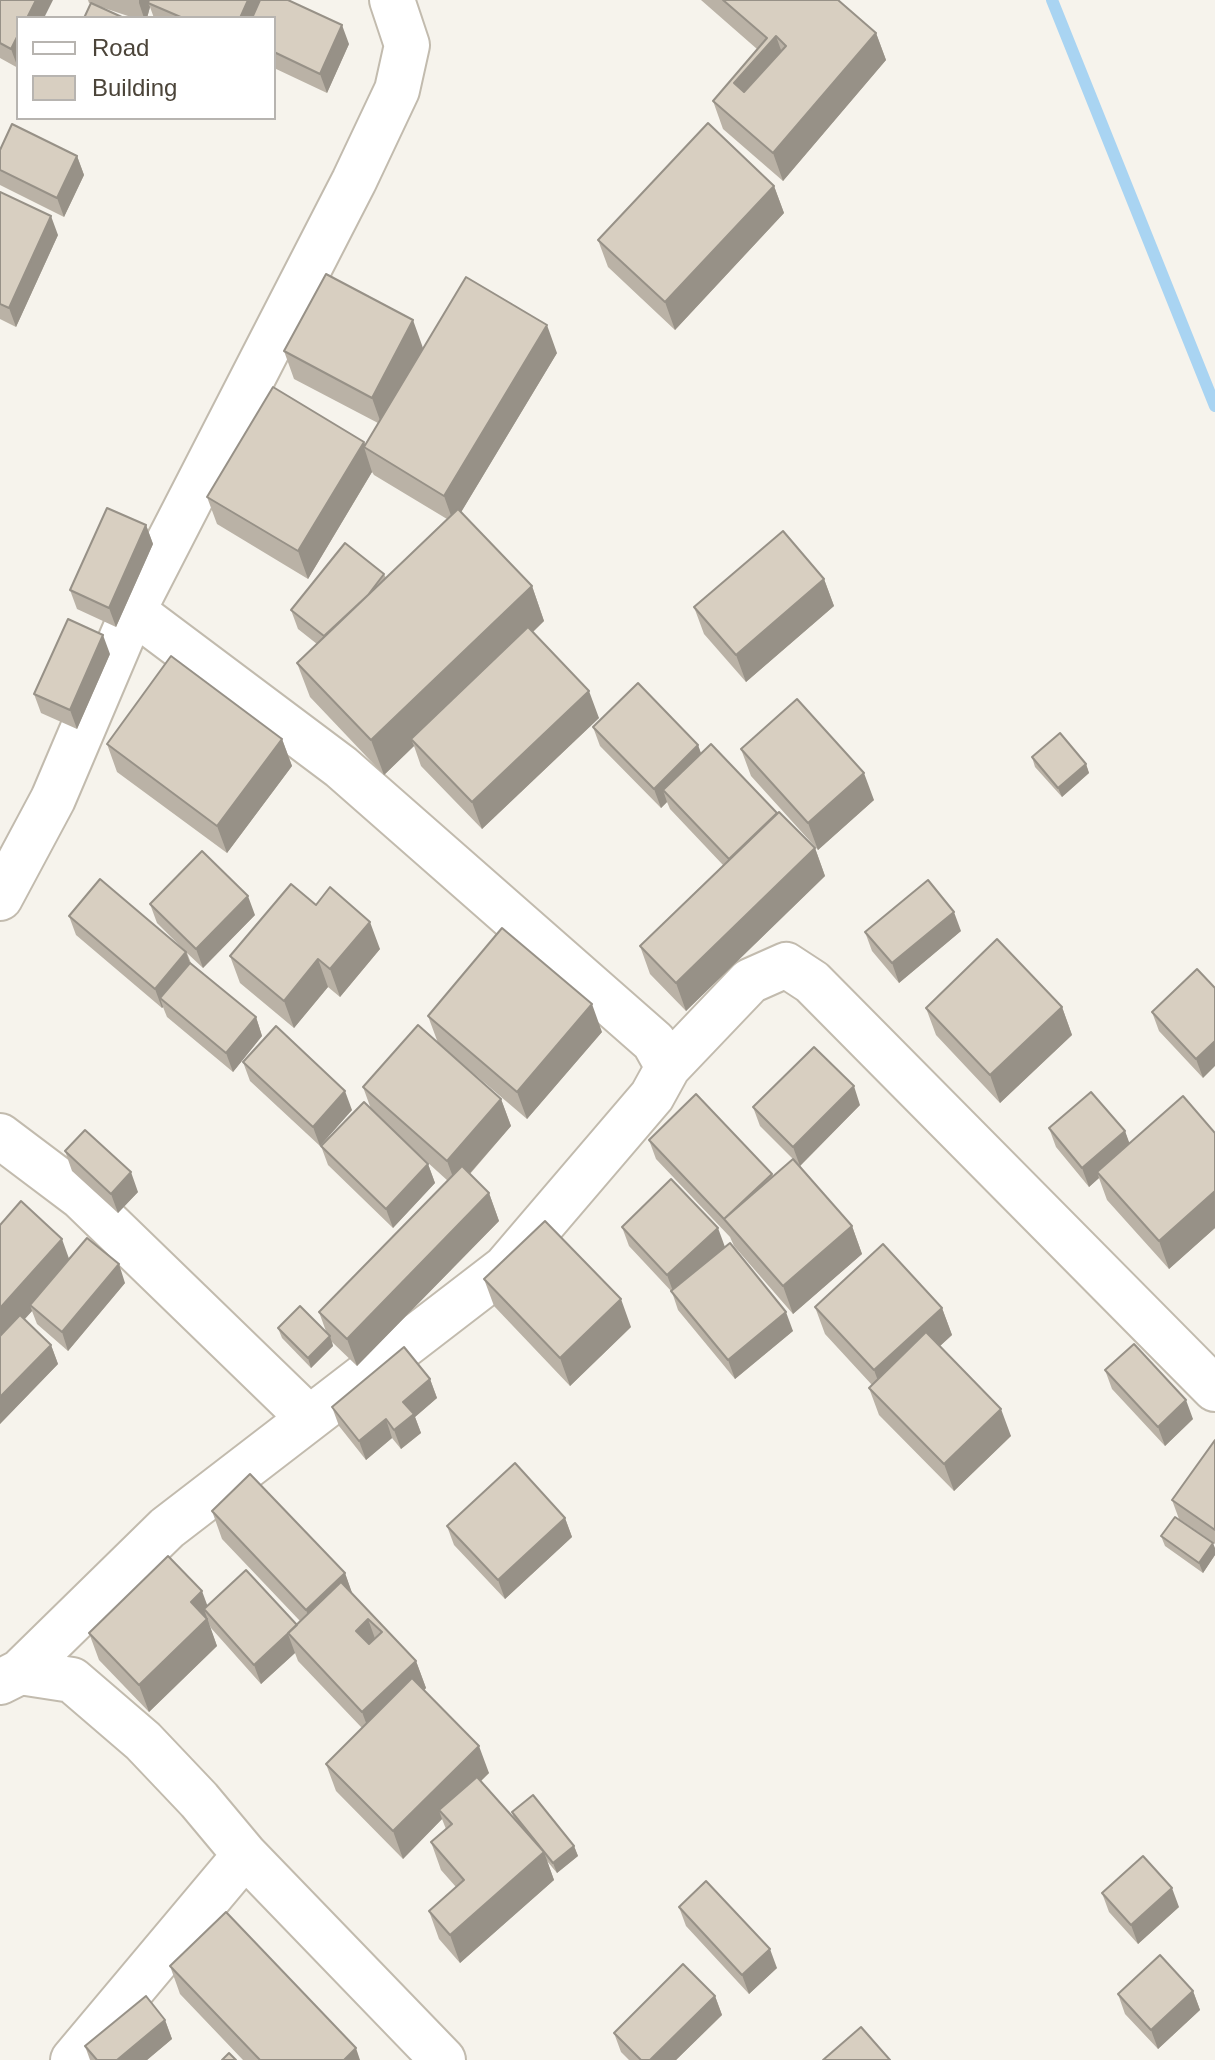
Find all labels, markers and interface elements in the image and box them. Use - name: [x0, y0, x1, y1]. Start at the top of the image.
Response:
- legend: [16, 16, 276, 120]
- text: Road: [92, 34, 149, 61]
- text: Building: [92, 74, 177, 101]

